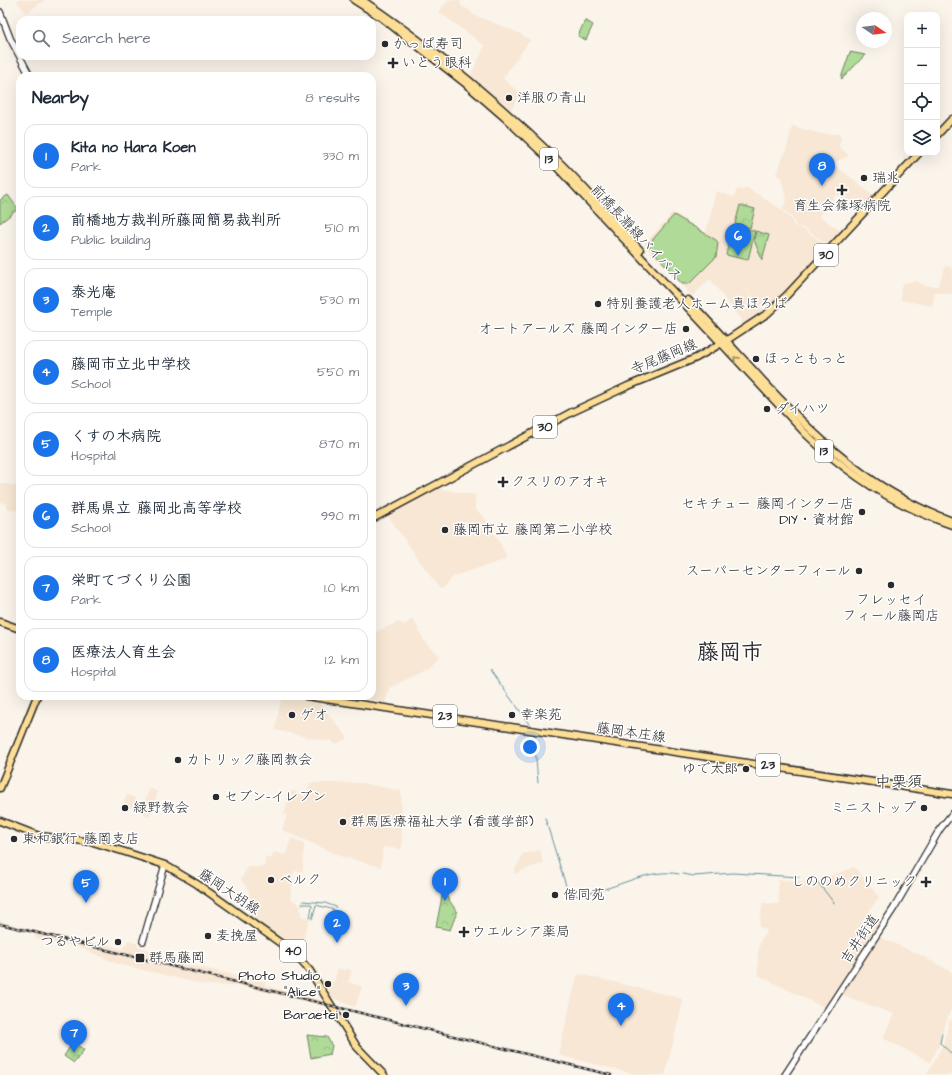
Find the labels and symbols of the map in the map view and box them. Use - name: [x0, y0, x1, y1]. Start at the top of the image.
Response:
- north arrow: [856, 12, 892, 48]
- place label: かっぱ寿司: [393, 34, 463, 54]
- marker: かっぱ寿司: [380, 39, 390, 49]
- place label: いとう眼科: [402, 53, 472, 73]
- marker: いとう眼科: [387, 57, 399, 69]
- place label: 洋服の青山: [517, 88, 587, 108]
- marker: 洋服の青山: [504, 93, 514, 103]
- road number: 13: [540, 148, 558, 170]
- pin: 8: [809, 153, 835, 186]
- place label: 瑞兆: [872, 168, 900, 188]
- marker: 瑞兆: [859, 173, 869, 183]
- street label: 前橋長瀞線バイパス: [586, 180, 686, 286]
- marker: 育生会篠塚病院: [836, 184, 848, 196]
- place label: 育生会篠塚病院: [793, 196, 891, 216]
- pin: 6: [725, 223, 751, 256]
- road number: 30: [814, 244, 838, 266]
- place label: 特別養護老人ホーム真ほろば: [606, 294, 787, 314]
- marker: 特別養護老人ホーム真ほろば: [593, 299, 603, 309]
- place label: オートアールズ 藤岡インター店: [478, 319, 678, 339]
- marker: オートアールズ 藤岡インター店: [681, 324, 691, 334]
- street label: 寺尾藤岡線: [628, 334, 700, 380]
- place label: ほっともっと: [764, 349, 848, 369]
- marker: ほっともっと: [751, 354, 761, 364]
- one-way arrow: [733, 356, 740, 363]
- place label: ダイハツ: [775, 399, 830, 419]
- marker: ダイハツ: [762, 404, 772, 414]
- road number: 30: [533, 416, 557, 438]
- road number: 13: [815, 440, 833, 462]
- place label: クスリのアオキ: [511, 472, 609, 492]
- marker: クスリのアオキ: [498, 477, 508, 487]
- place label: セキチュー 藤岡インター店 DIY・資材館: [681, 494, 854, 530]
- marker: セキチュー 藤岡インター店 DIY・資材館: [857, 507, 867, 517]
- place label: 藤岡市立 藤岡第二小学校: [453, 520, 613, 540]
- marker: 藤岡市立 藤岡第二小学校: [440, 525, 450, 535]
- place label: スーパーセンターフィール: [686, 561, 851, 581]
- marker: スーパーセンターフィール: [854, 566, 864, 576]
- marker: フレッセイ フィール藤岡店: [886, 580, 896, 590]
- place label: フレッセイ フィール藤岡店: [842, 590, 940, 626]
- district label: 藤岡市: [697, 637, 763, 668]
- place label: ゲオ: [300, 705, 328, 725]
- road number: 23: [433, 705, 457, 727]
- place label: 幸楽苑: [520, 705, 562, 725]
- marker: ゲオ: [287, 710, 297, 720]
- marker: 幸楽苑: [507, 710, 517, 720]
- street label: 藤岡本庄線: [595, 718, 667, 748]
- your location: [520, 737, 540, 757]
- place label: カトリック藤岡教会: [186, 750, 312, 770]
- road number: 23: [756, 754, 780, 776]
- marker: カトリック藤岡教会: [173, 755, 183, 765]
- place label: ゆで太郎: [682, 759, 738, 779]
- marker: ゆで太郎: [741, 764, 751, 774]
- district label: 中栗須: [875, 771, 923, 793]
- place label: セブン-イレブン: [224, 787, 326, 807]
- marker: セブン-イレブン: [211, 792, 221, 802]
- place label: 緑野教会: [133, 798, 189, 818]
- place label: ミニストップ: [831, 798, 916, 818]
- marker: 緑野教会: [120, 803, 130, 813]
- marker: ミニストップ: [919, 803, 929, 813]
- place label: 群馬医療福祉大学 (看護学部): [351, 812, 534, 832]
- marker: 群馬医療福祉大学 (看護学部): [338, 817, 348, 827]
- place label: 東和銀行 藤岡支店: [22, 829, 140, 849]
- marker: 東和銀行 藤岡支店: [9, 834, 19, 844]
- street label: 藤岡大胡線: [194, 864, 264, 920]
- pin: 1: [432, 868, 458, 901]
- pin: 5: [73, 870, 99, 903]
- place label: ベルク: [279, 870, 321, 890]
- place label: しののめクリニック: [791, 872, 917, 892]
- marker: ベルク: [266, 875, 276, 885]
- marker: しののめクリニック: [920, 876, 932, 888]
- place label: 偕同苑: [563, 885, 605, 905]
- marker: 偕同苑: [550, 890, 560, 900]
- pin: 2: [324, 910, 350, 943]
- street label: 吉井街道: [836, 910, 884, 968]
- place label: ウエルシア薬局: [472, 922, 570, 942]
- place label: 麦挽屋: [216, 926, 258, 946]
- marker: ウエルシア薬局: [459, 927, 469, 937]
- marker: 麦挽屋: [203, 931, 213, 941]
- place label: つるやビル: [40, 932, 110, 952]
- marker: つるやビル: [113, 937, 123, 947]
- road number: 40: [280, 940, 306, 962]
- place label: 群馬藤岡: [149, 948, 205, 968]
- marker: 群馬藤岡: [134, 952, 146, 964]
- place label: Photo Studio "Alice": [238, 966, 320, 1002]
- pin: 3: [393, 973, 419, 1006]
- marker: Photo Studio "Alice": [323, 979, 333, 989]
- pin: 4: [608, 993, 634, 1026]
- place label: Baraetei: [283, 1005, 338, 1025]
- marker: Baraetei: [341, 1010, 351, 1020]
- pin: 7: [61, 1020, 87, 1053]

